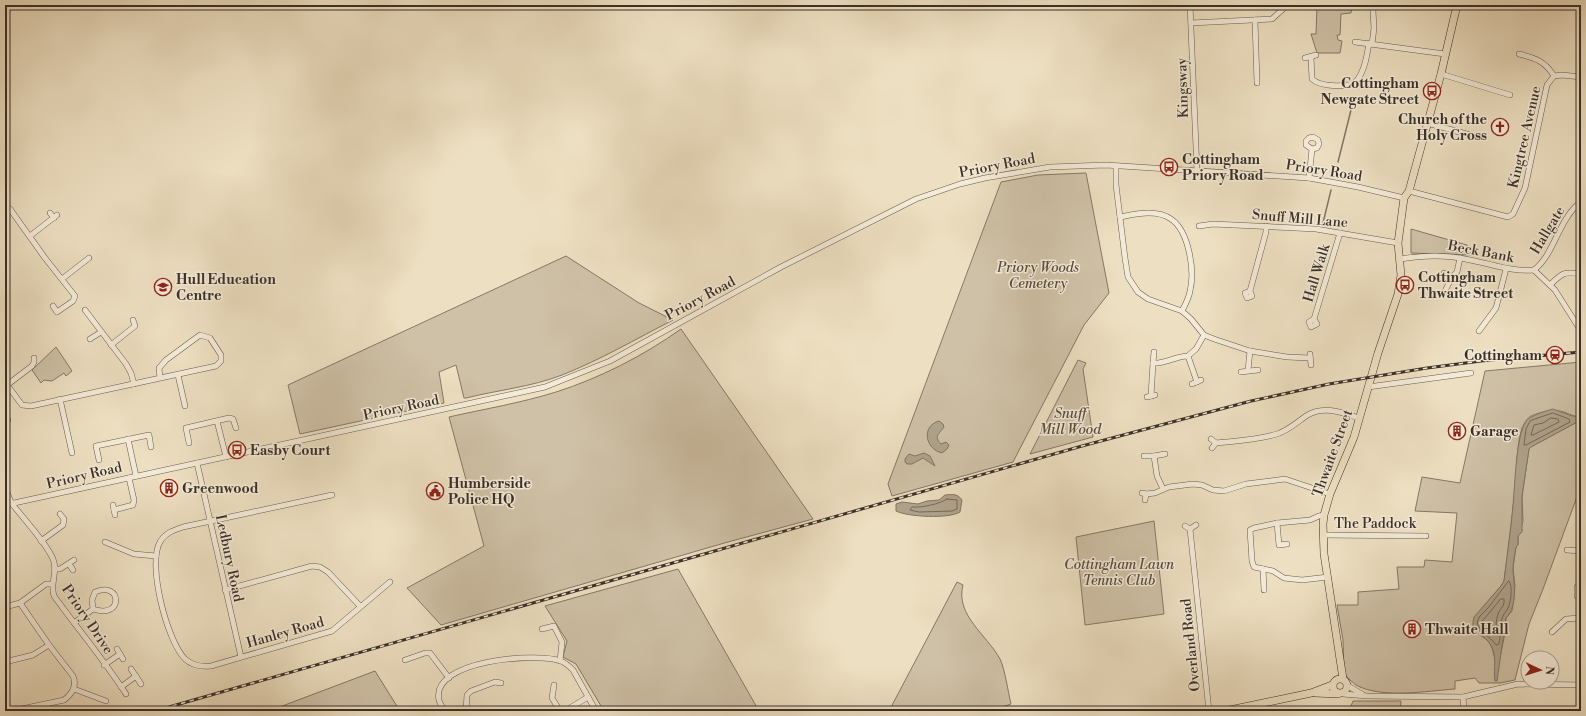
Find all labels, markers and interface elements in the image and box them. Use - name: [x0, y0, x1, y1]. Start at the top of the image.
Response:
- street label: Kingsway: [1173, 57, 1193, 118]
- place label: Cottingham Newgate Street: [1321, 75, 1420, 109]
- bus stop icon: Cottingham Newgate Street: [1422, 81, 1442, 101]
- street label: Kingtree Avenue: [1504, 84, 1545, 190]
- place label: Church of the Holy Cross: [1398, 111, 1487, 145]
- church icon: Church of the Holy Cross: [1490, 117, 1510, 137]
- street label: Priory Road: [958, 150, 1037, 182]
- place label: Cottingham Priory Road: [1182, 151, 1264, 185]
- street label: Priory Road: [1284, 156, 1363, 186]
- bus stop icon: Cottingham Priory Road: [1159, 157, 1179, 177]
- street label: Hallgate: [1527, 203, 1569, 258]
- street label: Snuff Mill Lane: [1251, 206, 1349, 232]
- street label: Beck Bank: [1445, 237, 1516, 267]
- street label: Hall Walk: [1300, 241, 1335, 305]
- park label: Priory Woods Cemetery: [996, 259, 1079, 293]
- place label: Cottingham Thwaite Street: [1418, 269, 1514, 303]
- place label: Hull Education Centre: [176, 271, 276, 305]
- street label: Priory Road: [662, 273, 739, 325]
- bus stop icon: Cottingham Thwaite Street: [1395, 275, 1415, 295]
- school or university icon: Hull Education Centre: [153, 277, 173, 297]
- station icon: Cottingham: [1545, 345, 1565, 365]
- place label: Cottingham: [1464, 347, 1542, 365]
- street label: Priory Road: [362, 391, 441, 425]
- park label: Snuff Mill Wood: [1039, 405, 1102, 439]
- street label: Thwaite Street: [1309, 407, 1357, 500]
- building icon: Garage: [1447, 421, 1467, 441]
- place label: Garage: [1470, 423, 1519, 441]
- bus stop icon: Easby Court: [227, 440, 247, 460]
- place label: Easby Court: [250, 442, 331, 460]
- street label: Priory Road: [45, 459, 124, 493]
- place label: Humberside Police HQ: [448, 475, 532, 509]
- building icon: Greenwood: [159, 478, 179, 498]
- place label: Greenwood: [182, 480, 259, 498]
- public building icon: Humberside Police HQ: [425, 481, 445, 501]
- street label: Ledbury Road: [211, 513, 247, 604]
- street label: The Paddock: [1334, 515, 1417, 533]
- park label: Cottingham Lawn Tennis Club: [1064, 556, 1174, 590]
- street label: Priory Drive: [57, 581, 117, 658]
- street label: Overland Road: [1177, 597, 1205, 692]
- street label: Hanley Road: [244, 613, 326, 653]
- building icon: Thwaite Hall: [1402, 619, 1422, 639]
- place label: Thwaite Hall: [1425, 621, 1509, 639]
- north arrow: [1520, 650, 1560, 690]
- text: N: [1542, 666, 1556, 676]

